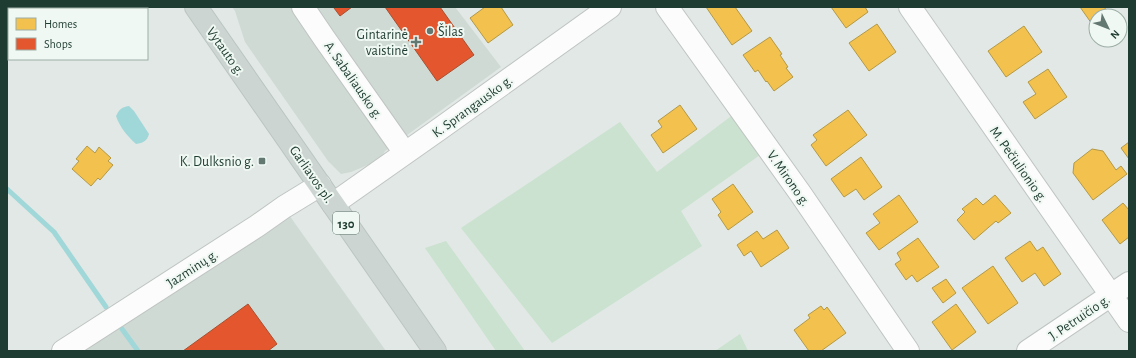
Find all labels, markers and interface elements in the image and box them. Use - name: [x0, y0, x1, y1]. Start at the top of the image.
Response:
- legend: [8, 8, 148, 60]
- north arrow: [1088, 8, 1128, 48]
- text: Homes: [44, 18, 77, 30]
- place label: Šilas: [438, 23, 463, 39]
- street label: Vytauto g.: [204, 25, 247, 78]
- marker: Šilas: [425, 26, 435, 36]
- place label: Gintarinė vaistinė: [357, 28, 408, 58]
- text: N: [1108, 28, 1122, 41]
- marker: Gintarinė vaistinė: [411, 37, 421, 47]
- text: Shops: [44, 38, 72, 50]
- street label: A. Sabaliausko g.: [321, 39, 385, 122]
- street label: K. Sprangausko g.: [430, 73, 515, 141]
- street label: M. Pečiulionio g.: [987, 124, 1049, 205]
- street label: Garliavos pl.: [286, 143, 336, 206]
- street label: V. Mirono g.: [764, 148, 812, 209]
- place label: K. Dulksnio g.: [180, 155, 254, 169]
- marker: K. Dulksnio g.: [257, 156, 267, 166]
- road number: 130: [333, 212, 359, 234]
- street label: Jazminų g.: [165, 247, 221, 290]
- street label: J. Petruičio g.: [1047, 292, 1113, 343]

